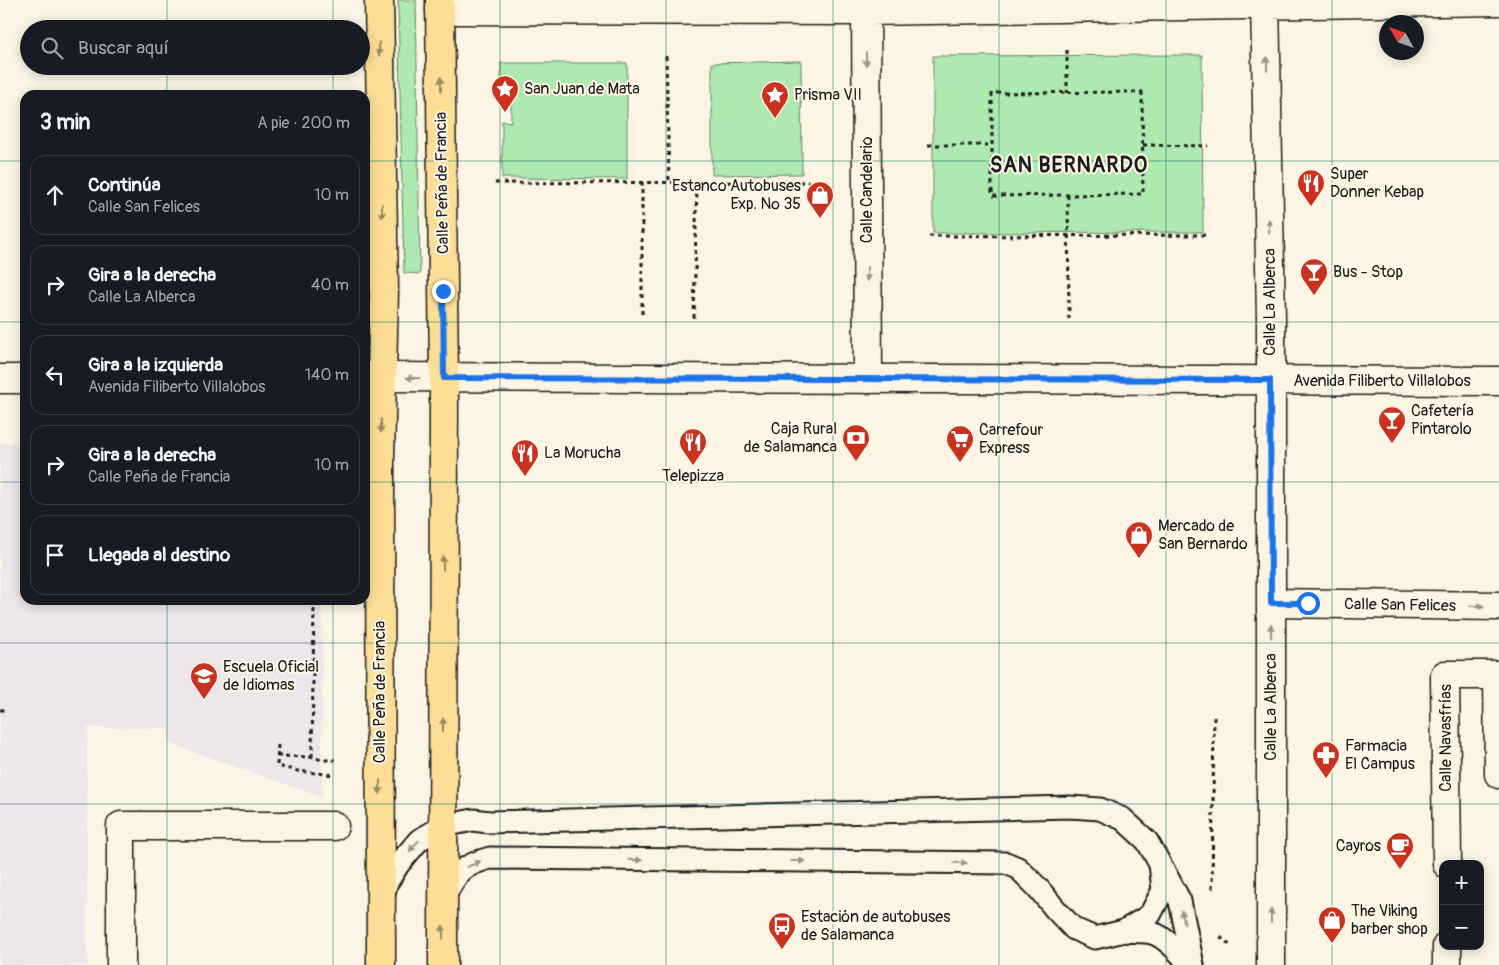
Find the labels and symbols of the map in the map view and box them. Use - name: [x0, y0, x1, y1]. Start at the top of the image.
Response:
- north arrow: [1379, 15, 1424, 60]
- one-way arrow: [376, 41, 384, 57]
- one-way arrow: [862, 52, 870, 68]
- one-way arrow: [1262, 56, 1270, 72]
- place icon: San Juan de Mata: [490, 74, 520, 113]
- one-way arrow: [437, 76, 445, 92]
- place label: San Juan de Mata: [524, 79, 640, 99]
- place icon: Prisma VII: [760, 80, 790, 119]
- place label: Prisma VII: [794, 85, 862, 105]
- street label: Calle Peña de Francia: [431, 112, 453, 254]
- street label: Calle Candelario: [857, 136, 877, 243]
- district label: SAN BERNARDO: [990, 152, 1148, 179]
- place label: Super Donner Kebap: [1330, 164, 1424, 202]
- restaurant icon: Super Donner Kebap: [1296, 168, 1326, 207]
- place label: Estanco Autobuses Exp. Nº 35: [672, 176, 801, 214]
- shop icon: Estanco Autobuses Exp. Nº 35: [805, 180, 835, 219]
- one-way arrow: [378, 203, 386, 219]
- one-way arrow: [1265, 218, 1273, 234]
- street label: Calle La Alberca: [1260, 248, 1280, 356]
- bar icon: Bus - Stop: [1299, 257, 1329, 296]
- place label: Bus - Stop: [1333, 262, 1403, 282]
- one-way arrow: [863, 267, 871, 283]
- route end: [432, 280, 455, 303]
- street label: Avenida Filiberto Villalobos: [1293, 371, 1471, 391]
- one-way arrow: [405, 374, 421, 382]
- place label: Cafetería Pintarolo: [1411, 401, 1474, 439]
- bar icon: Cafetería Pintarolo: [1377, 405, 1407, 444]
- one-way arrow: [376, 418, 384, 434]
- place label: Caja Rural de Salamanca: [744, 419, 837, 457]
- place label: Carrefour Express: [979, 420, 1043, 458]
- bank icon: Caja Rural de Salamanca: [841, 423, 871, 462]
- supermarket icon: Carrefour Express: [945, 424, 975, 463]
- restaurant icon: Telepizza: [678, 427, 708, 466]
- restaurant icon: La Morucha: [510, 438, 540, 477]
- place label: La Morucha: [544, 443, 621, 463]
- place label: Telepizza: [662, 466, 724, 486]
- place label: Mercado de San Bernardo: [1158, 516, 1248, 554]
- shop icon: Mercado de San Bernardo: [1124, 520, 1154, 559]
- one-way arrow: [439, 555, 447, 571]
- route start: [1297, 592, 1320, 615]
- street label: Calle San Felices: [1344, 594, 1456, 616]
- one-way arrow: [1469, 602, 1485, 610]
- street label: Calle Peña de Francia: [370, 621, 390, 763]
- one-way arrow: [1267, 623, 1275, 639]
- street label: Calle La Alberca: [1261, 653, 1281, 761]
- place label: Escuela Oficial de Idiomas: [223, 657, 319, 695]
- school or university icon: Escuela Oficial de Idiomas: [189, 661, 219, 700]
- street label: Calle Navasfrías: [1436, 684, 1456, 792]
- one-way arrow: [439, 717, 447, 733]
- place label: Farmacia El Campus: [1345, 736, 1415, 774]
- pharmacy icon: Farmacia El Campus: [1311, 740, 1341, 779]
- one-way arrow: [376, 779, 384, 795]
- cafe icon: Cayros: [1385, 831, 1415, 870]
- place label: Cayros: [1336, 836, 1381, 856]
- one-way arrow: [408, 839, 420, 851]
- one-way arrow: [627, 856, 643, 864]
- one-way arrow: [790, 857, 806, 865]
- one-way arrow: [467, 859, 481, 867]
- one-way arrow: [952, 859, 968, 867]
- place label: The Viking barber shop: [1351, 901, 1428, 939]
- shop icon: The Viking barber shop: [1317, 905, 1347, 944]
- place label: Estación de autobuses de Salamanca: [801, 907, 950, 945]
- one-way arrow: [1267, 908, 1275, 924]
- one-way arrow: [1179, 910, 1187, 925]
- bus stop icon: Estación de autobuses de Salamanca: [767, 911, 797, 950]
- one-way arrow: [439, 924, 447, 940]

